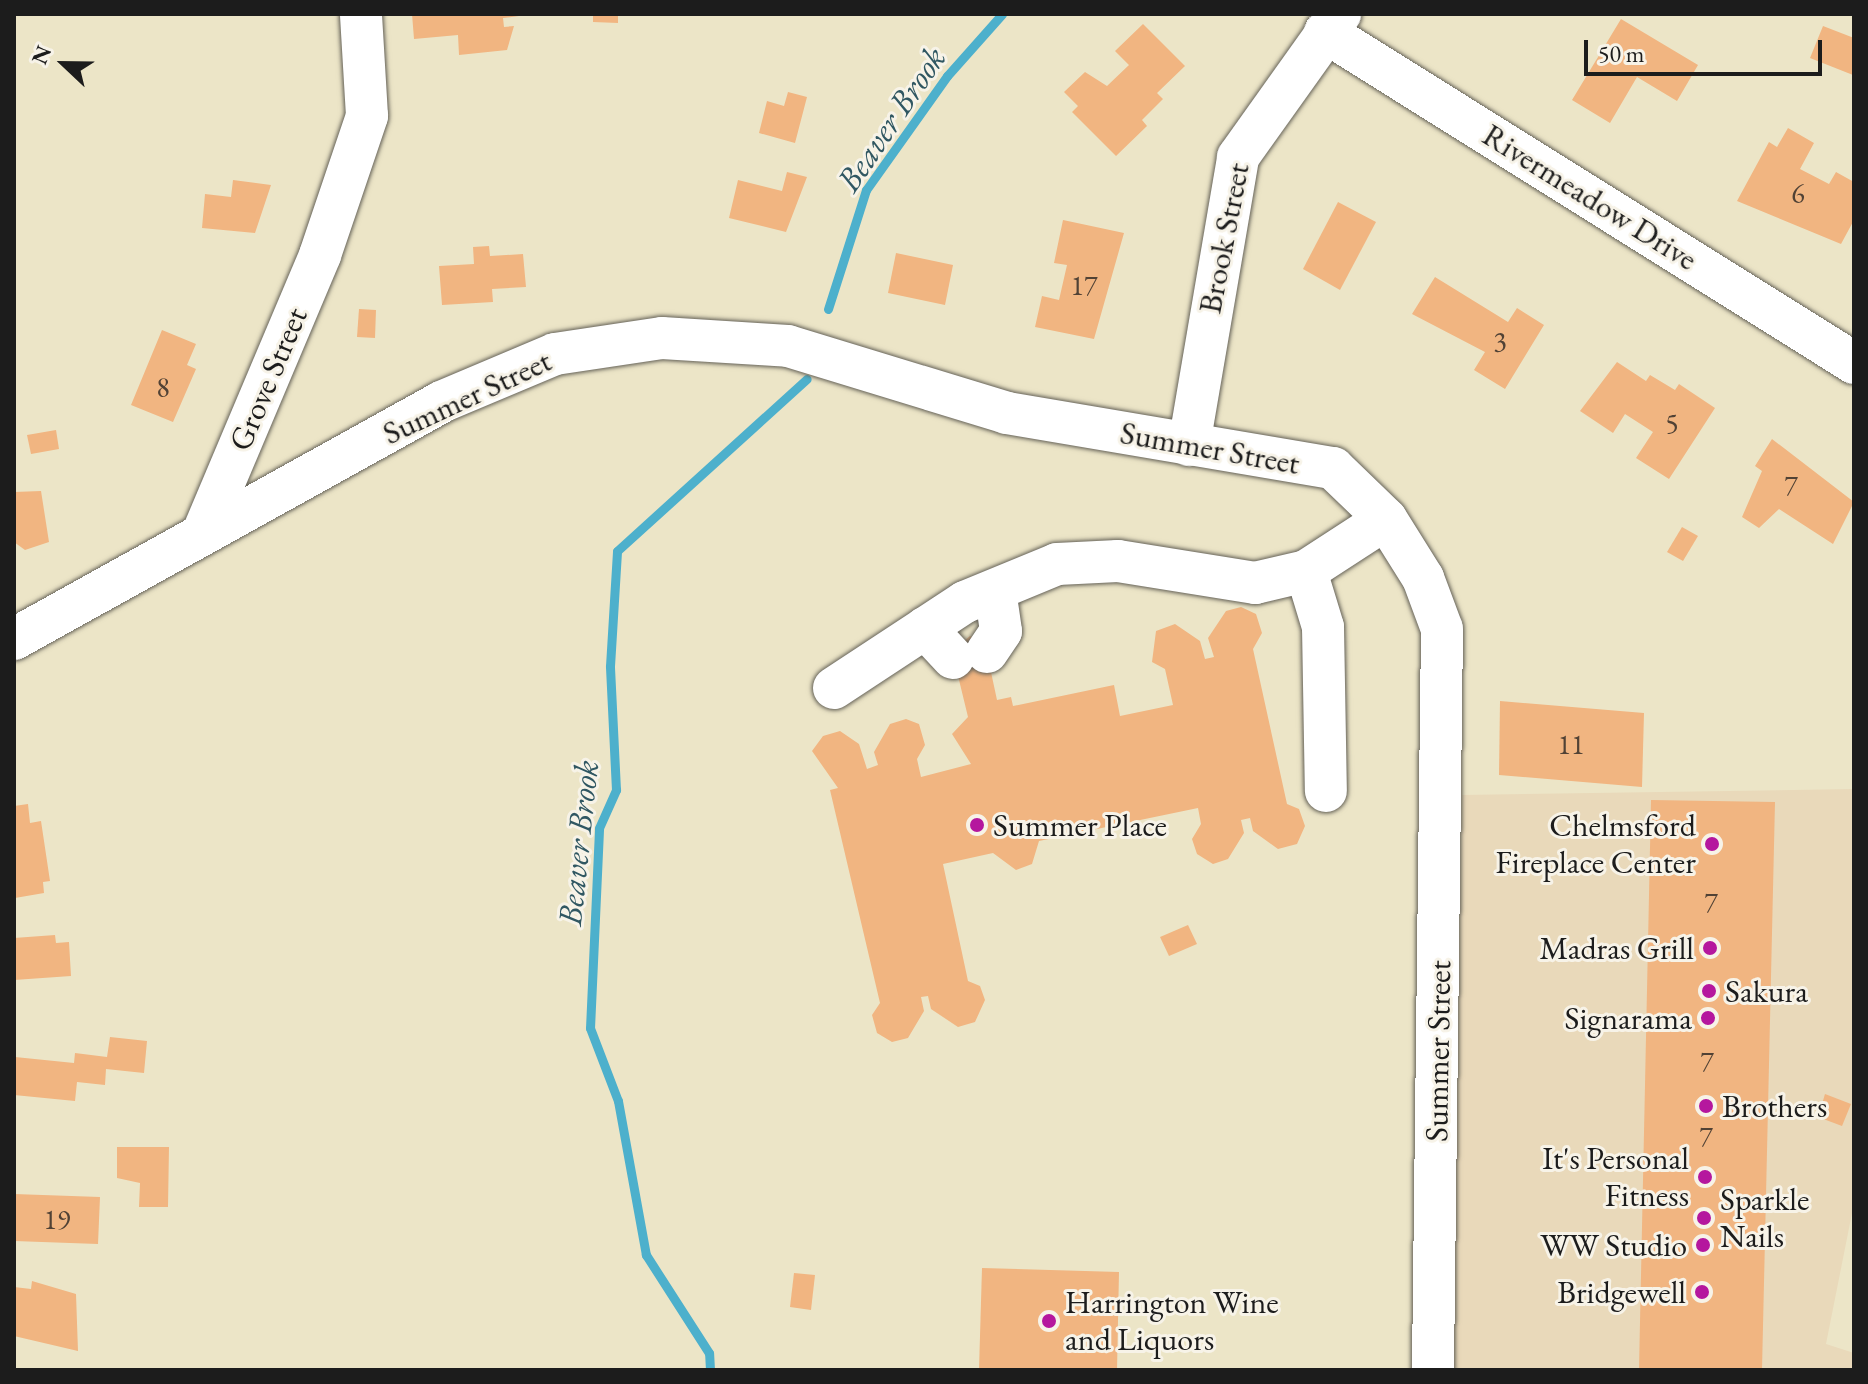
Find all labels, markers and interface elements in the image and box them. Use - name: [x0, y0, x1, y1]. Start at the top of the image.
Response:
- north arrow: [24, 24, 104, 104]
- scale bar: [1588, 24, 1826, 74]
- text: 50 m: [1598, 38, 1645, 69]
- water label: Beaver Brook: [828, 39, 954, 199]
- text: N: [25, 41, 58, 69]
- street label: Rivermeadow Drive: [1476, 116, 1704, 278]
- street label: Brook Street: [1191, 160, 1257, 316]
- house number: 6: [1791, 176, 1805, 210]
- house number: 17: [1071, 268, 1097, 302]
- street label: Grove Street: [221, 302, 315, 456]
- house number: 3: [1493, 324, 1507, 358]
- street label: Summer Street: [377, 341, 557, 453]
- house number: 8: [156, 370, 170, 404]
- house number: 5: [1665, 406, 1679, 440]
- street label: Summer Street: [1117, 413, 1303, 483]
- house number: 7: [1784, 468, 1798, 502]
- house number: 11: [1558, 727, 1584, 761]
- water label: Beaver Brook: [549, 758, 607, 928]
- place label: Summer Place: [993, 806, 1167, 844]
- place label: Chelmsford Fireplace Center: [1495, 807, 1696, 882]
- marker: Summer Place: [968, 816, 986, 834]
- marker: Chelmsford Fireplace Center: [1703, 835, 1721, 853]
- house number: 7: [1704, 885, 1718, 919]
- place label: Madras Grill: [1539, 929, 1694, 967]
- marker: Madras Grill: [1701, 939, 1719, 957]
- street label: Summer Street: [1417, 960, 1459, 1142]
- place label: Sakura: [1725, 972, 1808, 1010]
- marker: Sakura: [1700, 982, 1718, 1000]
- place label: Signarama: [1565, 999, 1692, 1037]
- marker: Signarama: [1699, 1009, 1717, 1027]
- house number: 7: [1700, 1044, 1714, 1078]
- place label: Brothers: [1722, 1087, 1827, 1125]
- marker: Brothers: [1697, 1097, 1715, 1115]
- house number: 7: [1699, 1119, 1713, 1153]
- place label: It's Personal Fitness: [1542, 1140, 1689, 1215]
- marker: It's Personal Fitness: [1696, 1168, 1714, 1186]
- place label: Sparkle Nails: [1720, 1181, 1809, 1256]
- house number: 19: [44, 1202, 70, 1236]
- marker: Sparkle Nails: [1695, 1209, 1713, 1227]
- place label: WW Studio: [1540, 1226, 1687, 1264]
- marker: WW Studio: [1694, 1236, 1712, 1254]
- place label: Bridgewell: [1557, 1273, 1686, 1311]
- marker: Bridgewell: [1693, 1283, 1711, 1301]
- place label: Harrington Wine and Liquors: [1065, 1284, 1279, 1359]
- marker: Harrington Wine and Liquors: [1040, 1312, 1058, 1330]

